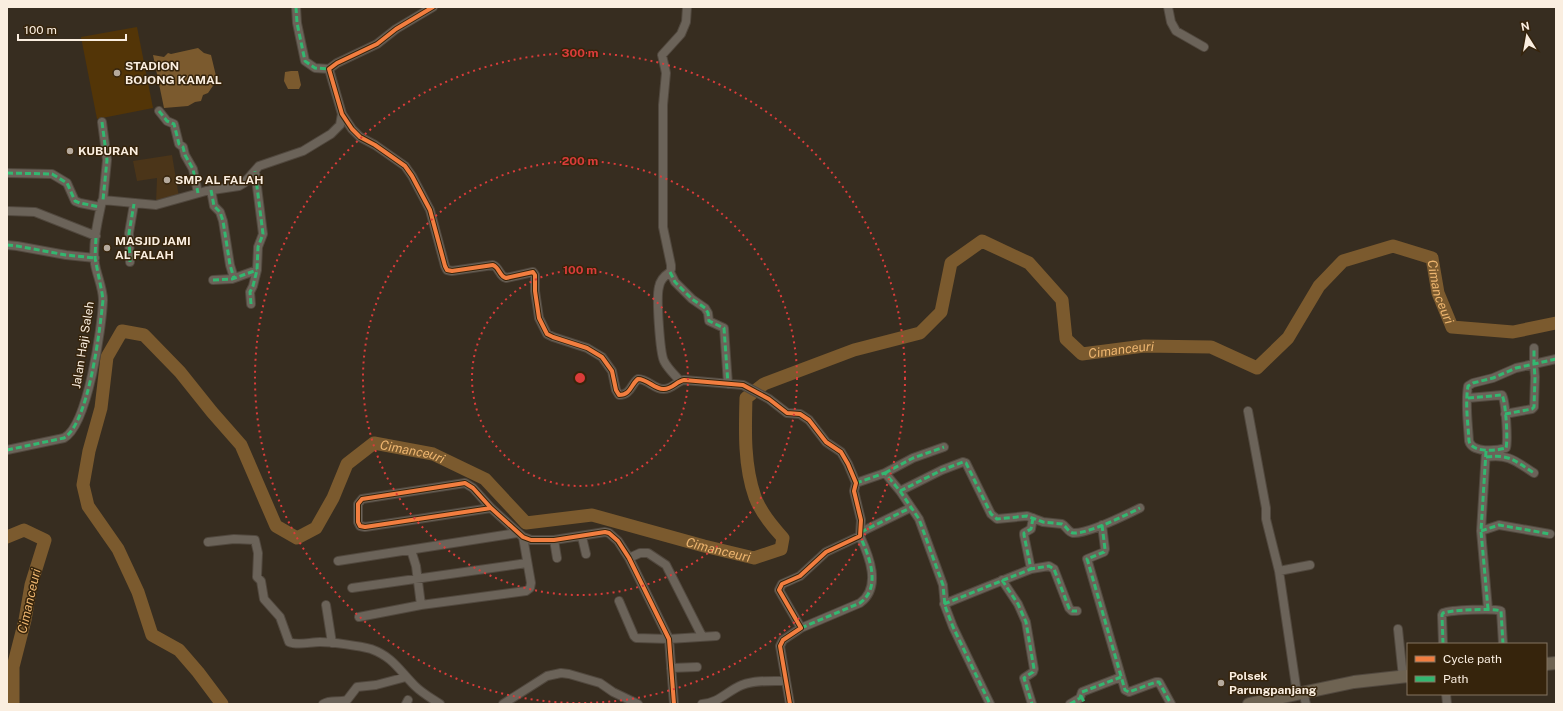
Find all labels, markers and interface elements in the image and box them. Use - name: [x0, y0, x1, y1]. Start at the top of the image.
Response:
- scale bar: [18, 16, 126, 42]
- north arrow: [1507, 16, 1547, 56]
- text: N: [1520, 19, 1530, 33]
- text: 100 m: [24, 23, 57, 37]
- text: 300 m: [562, 46, 599, 60]
- place label: STADION BOJONG KAMAL: [125, 59, 222, 87]
- marker: STADION BOJONG KAMAL: [112, 68, 122, 78]
- place label: KUBURAN: [78, 144, 138, 158]
- marker: KUBURAN: [65, 146, 75, 156]
- text: 200 m: [562, 154, 598, 168]
- place label: SMP AL FALAH: [175, 173, 264, 187]
- marker: SMP AL FALAH: [162, 175, 172, 185]
- place label: MASJID JAMI AL FALAH: [115, 234, 191, 262]
- marker: MASJID JAMI AL FALAH: [102, 243, 112, 253]
- water label: Cimanceuri: [1425, 259, 1458, 327]
- text: 100 m: [563, 263, 597, 277]
- street label: Jalan Haji Saleh: [69, 300, 97, 390]
- water label: Cimanceuri: [1087, 338, 1155, 361]
- centre of rings: [573, 371, 587, 385]
- water label: Cimanceuri: [379, 437, 448, 467]
- water label: Cimanceuri: [684, 534, 753, 565]
- water label: Cimanceuri: [14, 566, 44, 635]
- legend: [1407, 643, 1547, 695]
- text: Cycle path: [1443, 652, 1502, 666]
- place label: Polsek Parungpanjang: [1229, 669, 1317, 697]
- text: Path: [1443, 672, 1469, 686]
- marker: Polsek Parungpanjang: [1216, 678, 1226, 688]

